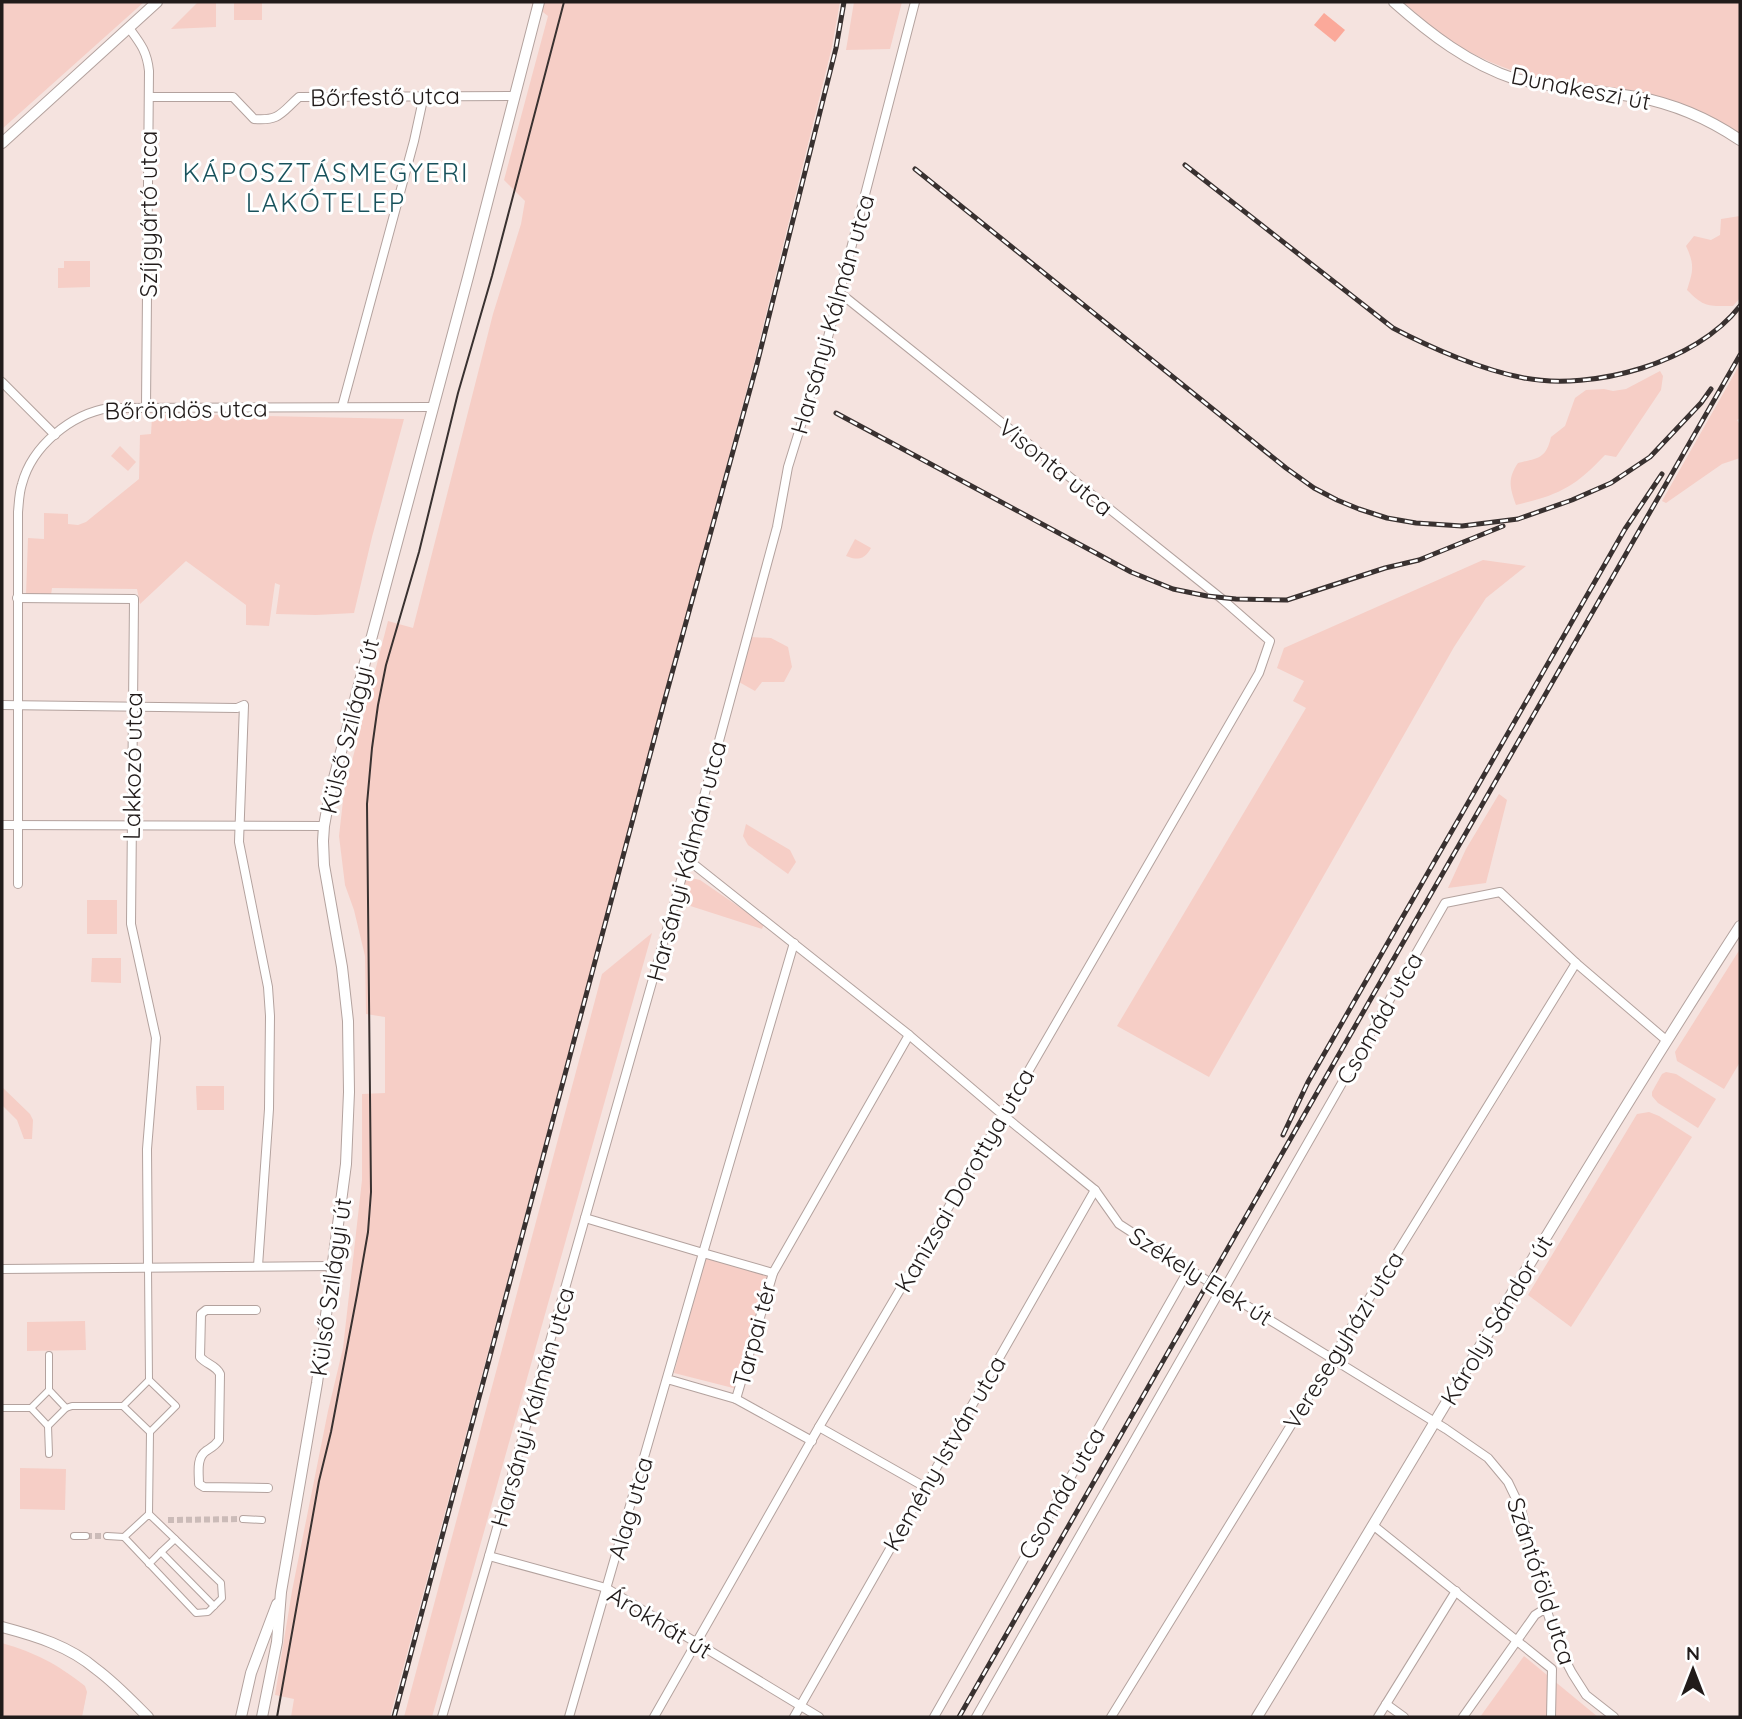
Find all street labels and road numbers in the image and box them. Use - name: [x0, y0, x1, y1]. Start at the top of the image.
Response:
- street label: Dunakeszi út: [1509, 60, 1653, 116]
- street label: Bőrfestő utca: [310, 80, 460, 112]
- street label: Szíjgyártó utca: [133, 131, 163, 297]
- street label: Harsányi Kálmán utca: [783, 191, 881, 437]
- street label: Bőröndös utca: [104, 393, 268, 425]
- street label: Visonta utca: [993, 412, 1119, 522]
- street label: Külső Szilágyi út: [313, 635, 385, 817]
- street label: Lakkozó utca: [116, 692, 148, 840]
- street label: Harsányi Kálmán utca: [639, 737, 733, 985]
- street label: Csomád utca: [1329, 947, 1429, 1089]
- street label: Kanizsai Dorottya utca: [888, 1063, 1040, 1297]
- street label: Külső Szilágyi út: [303, 1196, 357, 1378]
- street label: Székely Elek út: [1124, 1220, 1278, 1332]
- street label: Károlyi Sándor út: [1433, 1230, 1559, 1410]
- street label: Veresegyházi utca: [1276, 1245, 1410, 1435]
- street label: Tarpai tér: [726, 1278, 782, 1390]
- street label: Harsányi Kálmán utca: [483, 1284, 581, 1530]
- street label: Kemény István utca: [876, 1350, 1012, 1556]
- street label: Csomád utca: [1011, 1422, 1111, 1564]
- street label: Alag utca: [601, 1453, 659, 1563]
- street label: Szántóföld utca: [1501, 1494, 1583, 1668]
- street label: Árokhát út: [603, 1579, 717, 1665]

